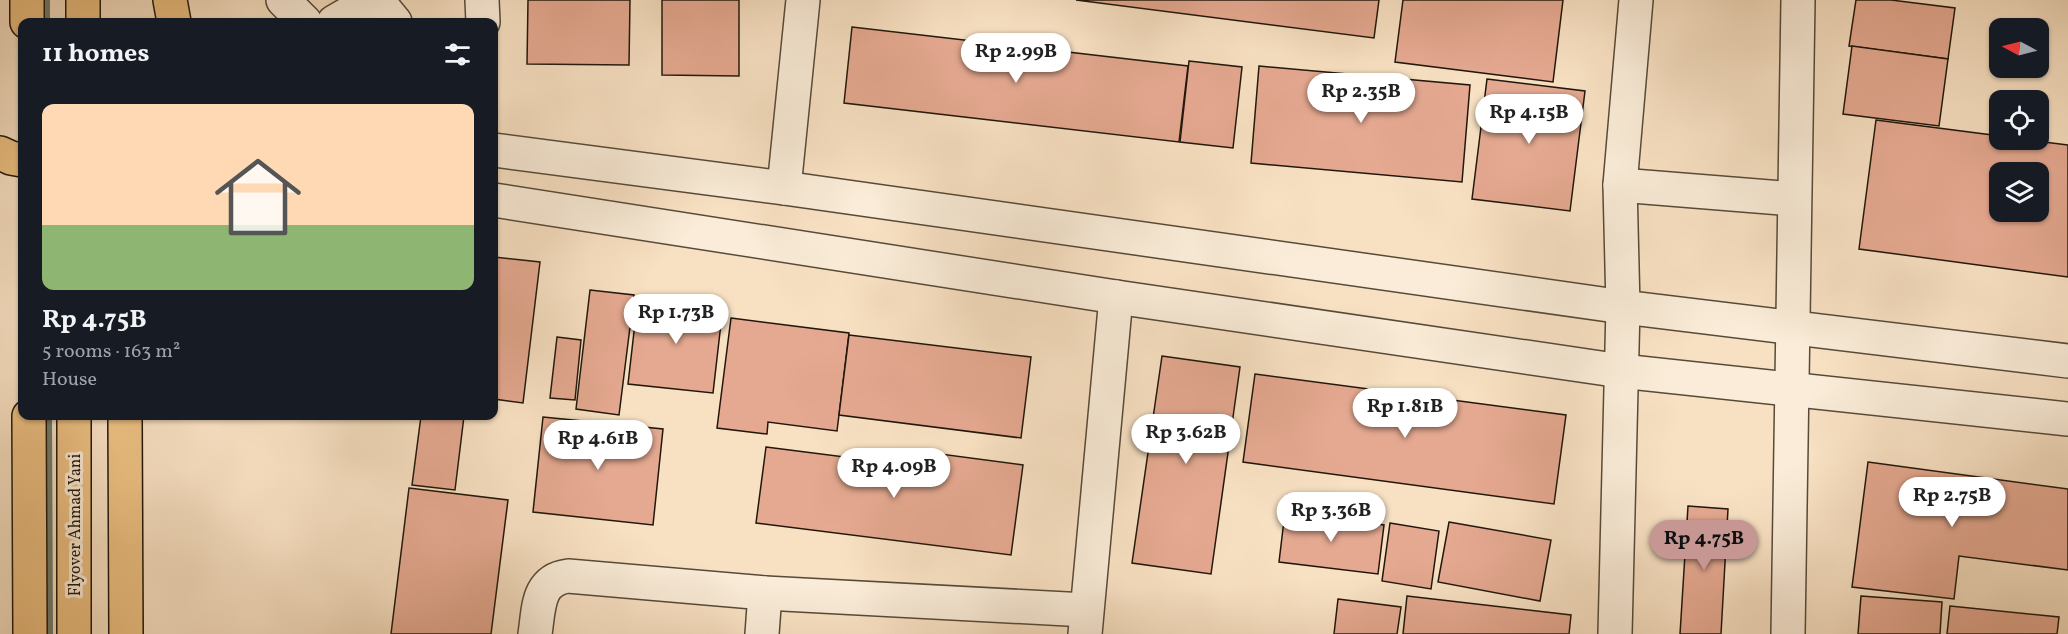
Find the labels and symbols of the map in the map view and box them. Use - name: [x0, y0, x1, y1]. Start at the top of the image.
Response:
- north arrow: [1989, 18, 2049, 78]
- pin: Rp 2.99B: [954, 33, 1078, 84]
- pin: Rp 2.35B: [1299, 73, 1423, 124]
- pin: Rp 4.15B: [1467, 94, 1591, 145]
- pin: Rp 1.73B: [614, 294, 738, 345]
- pin: Rp 1.81B: [1343, 388, 1467, 439]
- pin: Rp 3.62B: [1124, 414, 1248, 465]
- pin: Rp 4.61B: [536, 420, 660, 471]
- pin: Rp 4.09B: [832, 448, 956, 499]
- street label: Flyover Ahmad Yani: [65, 454, 87, 596]
- pin: Rp 2.75B: [1890, 477, 2014, 528]
- pin: Rp 3.36B: [1269, 492, 1393, 543]
- pin: Rp 4.75B: [1642, 520, 1766, 571]

